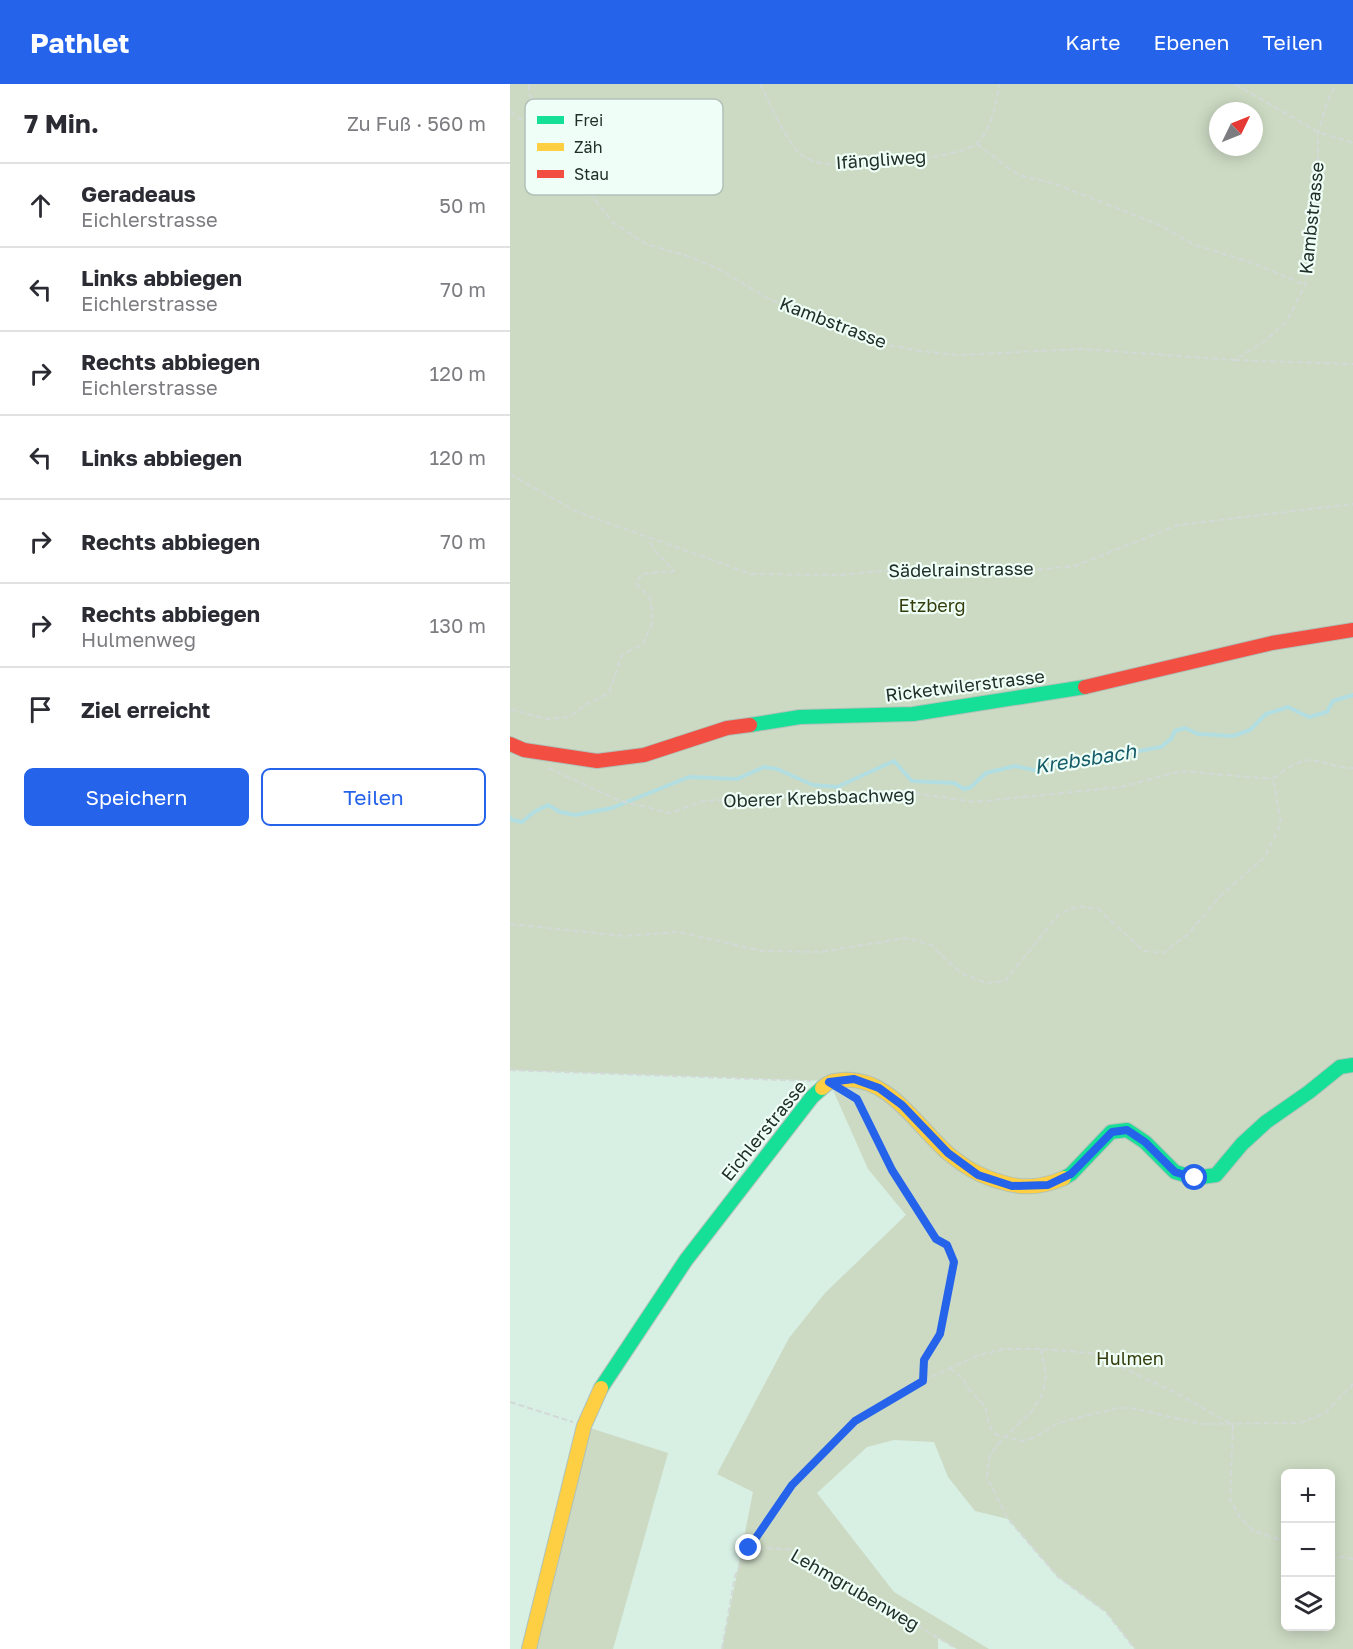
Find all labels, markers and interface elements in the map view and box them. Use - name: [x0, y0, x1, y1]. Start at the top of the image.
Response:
- text: Pathlet: [30, 26, 130, 59]
- text: Karte: [1065, 29, 1121, 55]
- text: Ebenen: [1154, 29, 1229, 55]
- text: Teilen: [1262, 29, 1323, 55]
- legend: [525, 99, 723, 195]
- north arrow: [1209, 102, 1263, 156]
- text: 7 Min.: [24, 108, 99, 139]
- text: Frei: [574, 110, 603, 130]
- text: Zu Fuß · 560 m: [347, 111, 486, 135]
- text: Zäh: [574, 137, 602, 157]
- street label: Ifängliweg: [835, 145, 927, 173]
- street label: Kambstrasse: [1294, 161, 1328, 275]
- text: Stau: [574, 164, 609, 184]
- text: Geradeaus: [81, 180, 196, 207]
- icon: ahead: [24, 189, 57, 222]
- text: 50 m: [439, 193, 486, 217]
- text: Eichlerstrasse: [81, 207, 218, 231]
- text: Links abbiegen: [81, 264, 242, 291]
- icon: left: [24, 273, 57, 306]
- text: 70 m: [440, 277, 486, 301]
- text: Eichlerstrasse: [81, 291, 218, 315]
- street label: Kambstrasse: [777, 292, 890, 353]
- text: Rechts abbiegen: [81, 348, 260, 375]
- icon: right: [24, 357, 57, 390]
- text: 120 m: [430, 361, 486, 385]
- text: Eichlerstrasse: [81, 375, 218, 399]
- icon: left: [24, 441, 57, 474]
- text: Links abbiegen: [81, 444, 242, 471]
- text: 120 m: [430, 445, 486, 469]
- icon: right: [24, 525, 57, 558]
- text: Rechts abbiegen: [81, 528, 260, 555]
- text: 70 m: [440, 529, 486, 553]
- street label: Sädelrainstrasse: [888, 557, 1034, 581]
- park label: Etzberg: [898, 594, 966, 616]
- text: Rechts abbiegen: [81, 600, 260, 627]
- icon: right: [24, 609, 57, 642]
- text: 130 m: [430, 613, 486, 637]
- text: Hulmenweg: [81, 627, 196, 651]
- street label: Ricketwilerstrasse: [884, 664, 1046, 706]
- icon: arrive: [24, 693, 57, 726]
- text: Ziel erreicht: [81, 696, 210, 723]
- water label: Krebsbach: [1032, 738, 1138, 778]
- button: Speichern: [24, 768, 249, 826]
- button: Teilen: [261, 768, 486, 826]
- street label: Oberer Krebsbachweg: [723, 783, 915, 811]
- street label: Eichlerstrasse: [716, 1076, 810, 1185]
- route start: [1181, 1164, 1207, 1190]
- park label: Hulmen: [1096, 1347, 1164, 1369]
- map controls: [1281, 1469, 1335, 1631]
- button: +: [1281, 1469, 1335, 1523]
- button: −: [1281, 1523, 1335, 1577]
- route end: [735, 1534, 761, 1560]
- street label: Lehmgrubenweg: [787, 1543, 924, 1635]
- button: layers: [1281, 1577, 1335, 1631]

